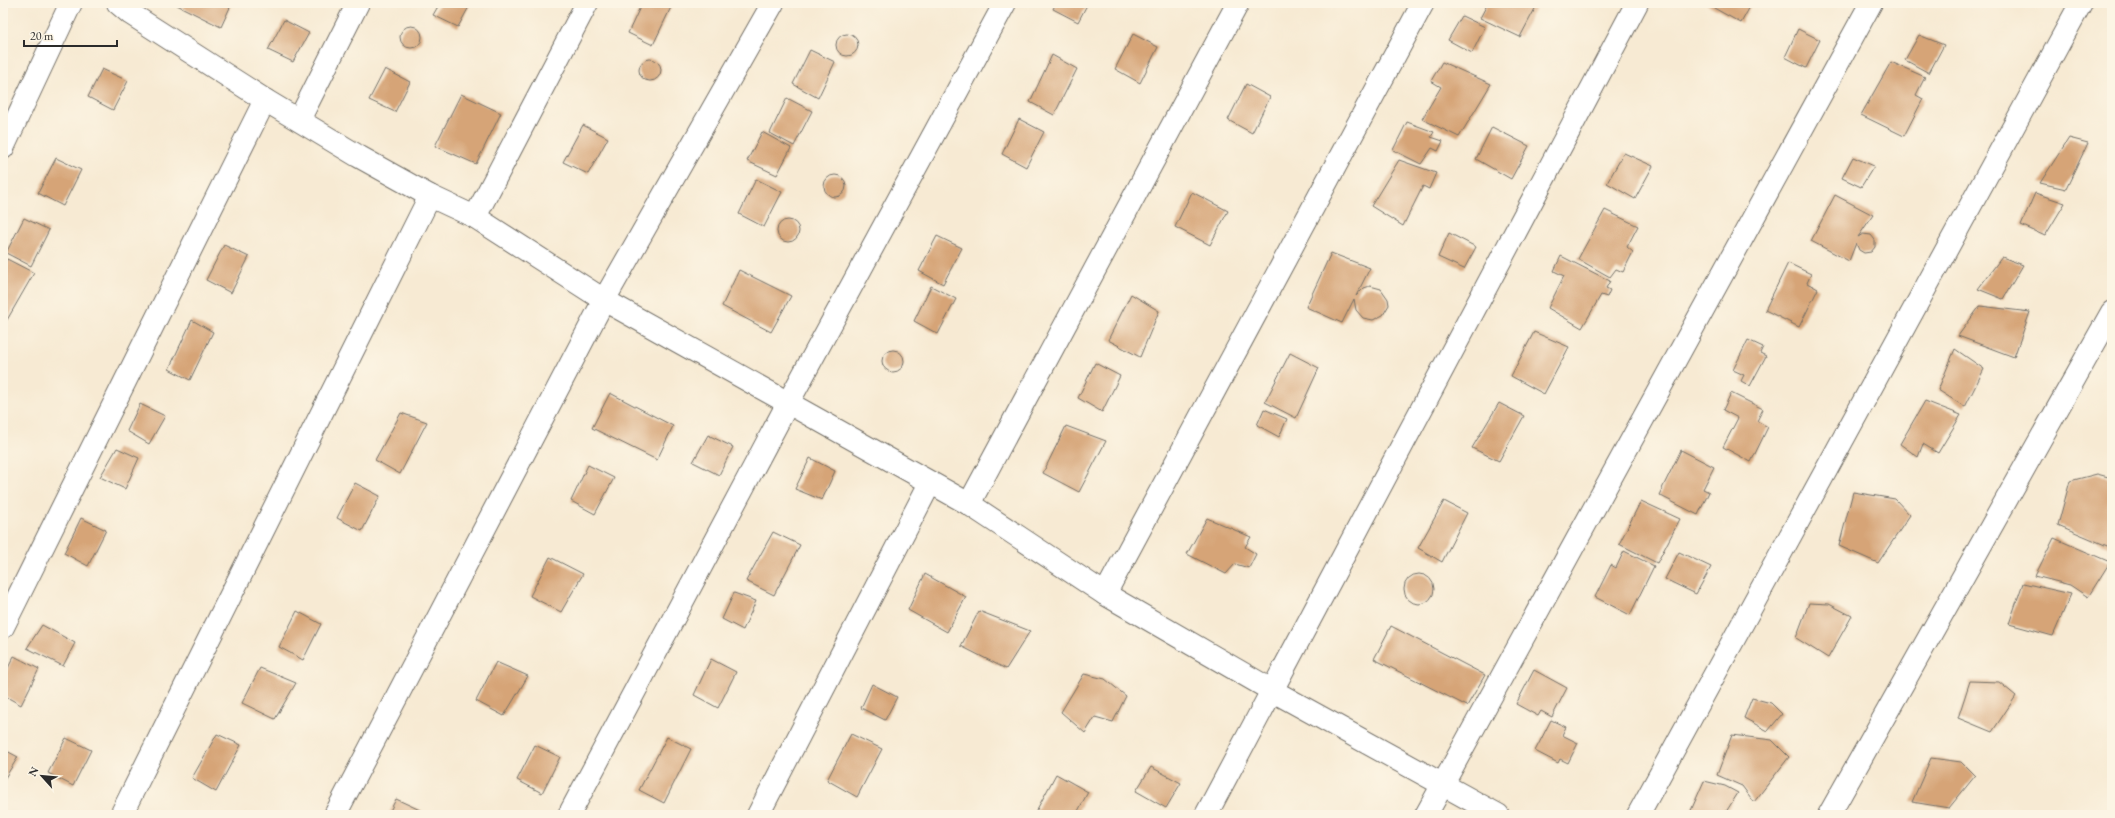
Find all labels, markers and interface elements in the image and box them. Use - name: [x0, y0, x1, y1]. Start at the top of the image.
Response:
- scale bar: [24, 22, 117, 48]
- text: 20 m: [30, 28, 54, 44]
- north arrow: [22, 756, 62, 796]
- text: N: [25, 764, 41, 779]

